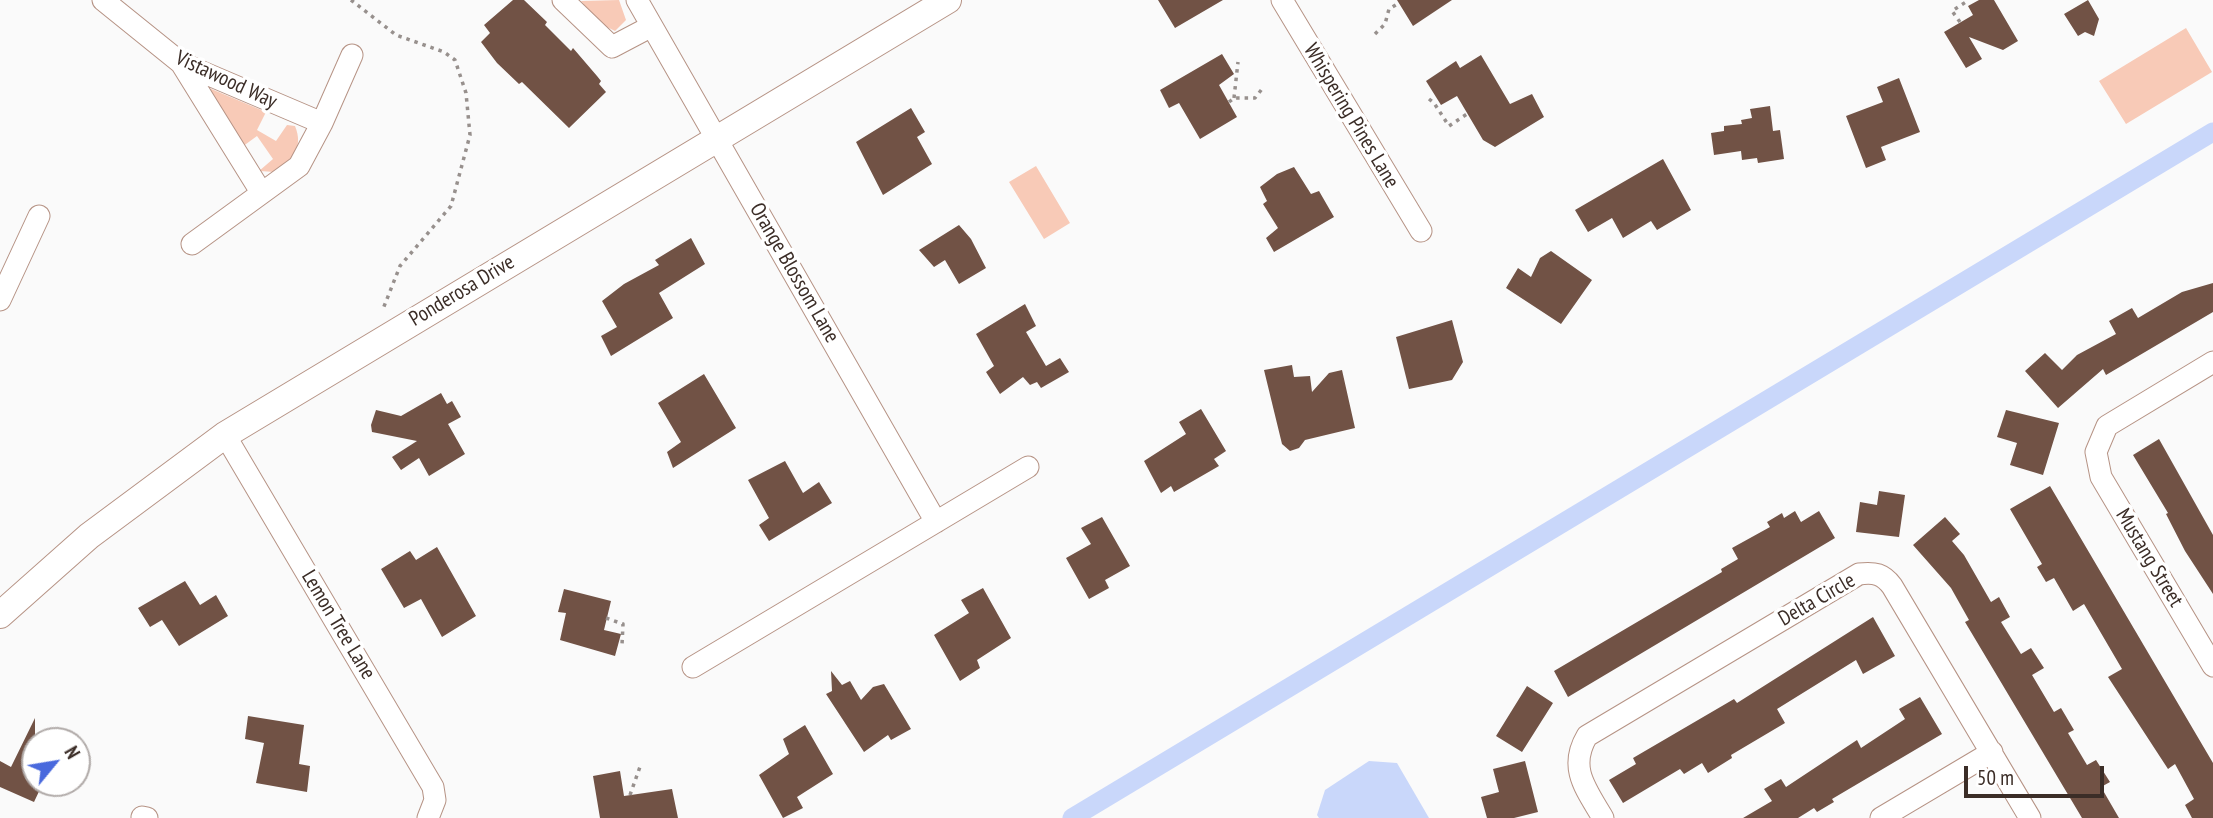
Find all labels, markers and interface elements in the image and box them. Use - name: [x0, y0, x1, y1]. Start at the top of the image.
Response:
- street label: Whispering Pines Lane: [1298, 39, 1404, 193]
- street label: Vistawood Way: [171, 46, 281, 114]
- street label: Orange Blossom Lane: [744, 199, 844, 347]
- street label: Ponderosa Drive: [405, 250, 519, 332]
- street label: Mustang Street: [2110, 504, 2188, 612]
- street label: Lemon Tree Lane: [296, 566, 380, 684]
- street label: Delta Circle: [1774, 568, 1860, 632]
- north arrow: [21, 727, 91, 797]
- text: N: [59, 742, 85, 763]
- scale bar: [1968, 752, 2108, 796]
- text: 50 m: [1977, 764, 2014, 791]

